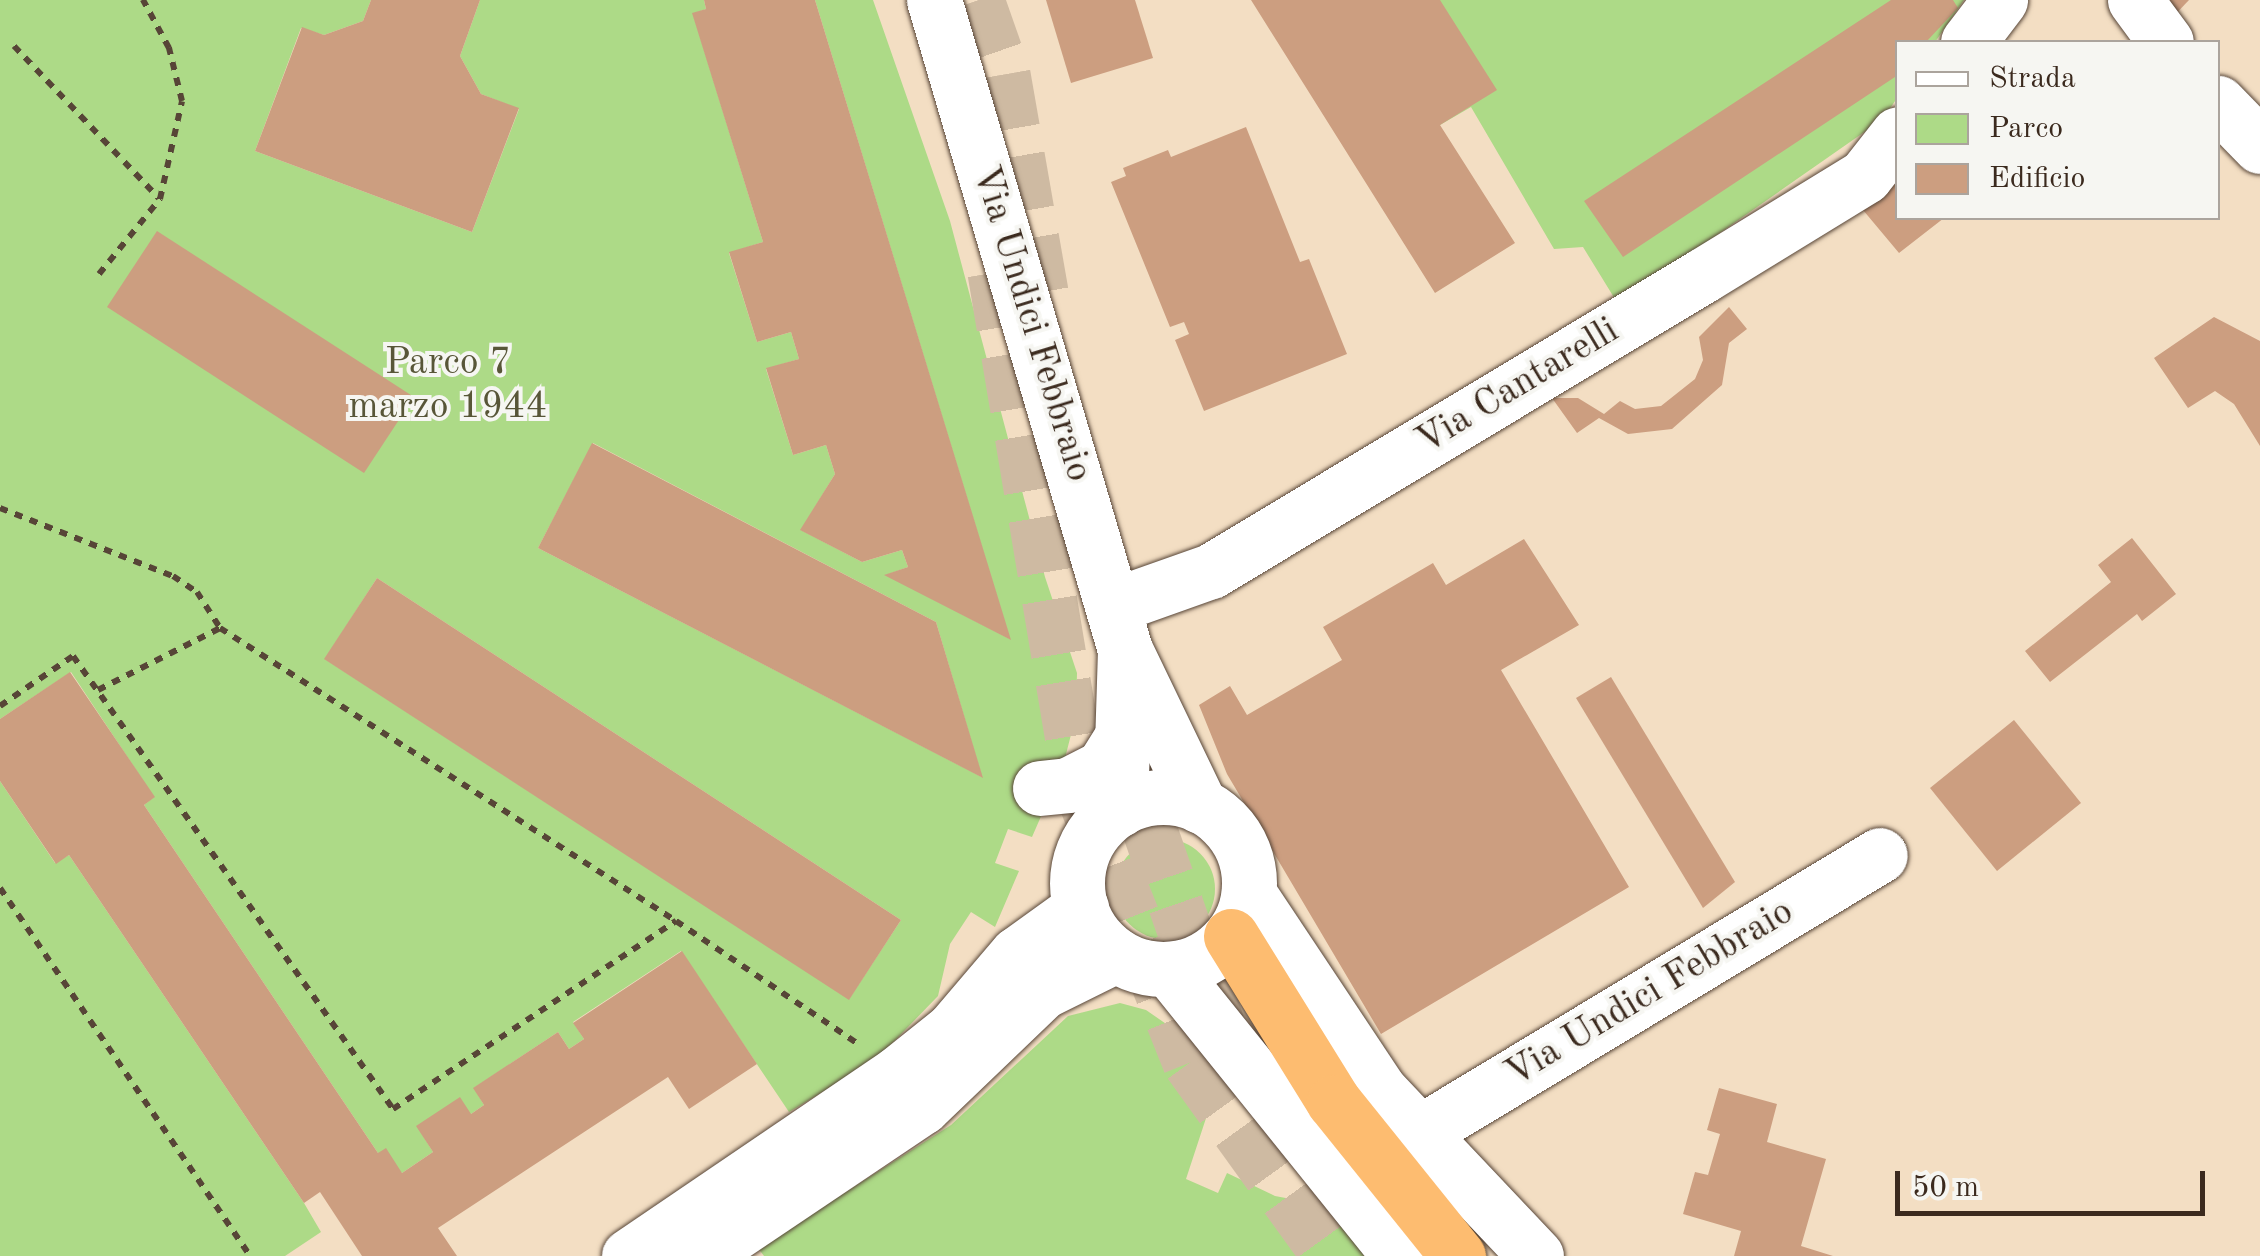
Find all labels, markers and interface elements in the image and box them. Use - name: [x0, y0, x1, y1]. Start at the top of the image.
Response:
- legend: [1895, 40, 2220, 220]
- text: Strada: [1989, 64, 2076, 94]
- text: Parco: [1989, 114, 2063, 144]
- street label: Via Undici Febbraio: [961, 161, 1101, 487]
- text: Edificio: [1989, 164, 2085, 194]
- street label: Via Cantarelli: [1409, 309, 1627, 465]
- park label: Parco 7 marzo 1944: [349, 341, 547, 430]
- street label: Via Undici Febbraio: [1498, 890, 1802, 1098]
- scale bar: [1900, 1151, 2210, 1213]
- text: 50 m: [1912, 1173, 1979, 1203]

